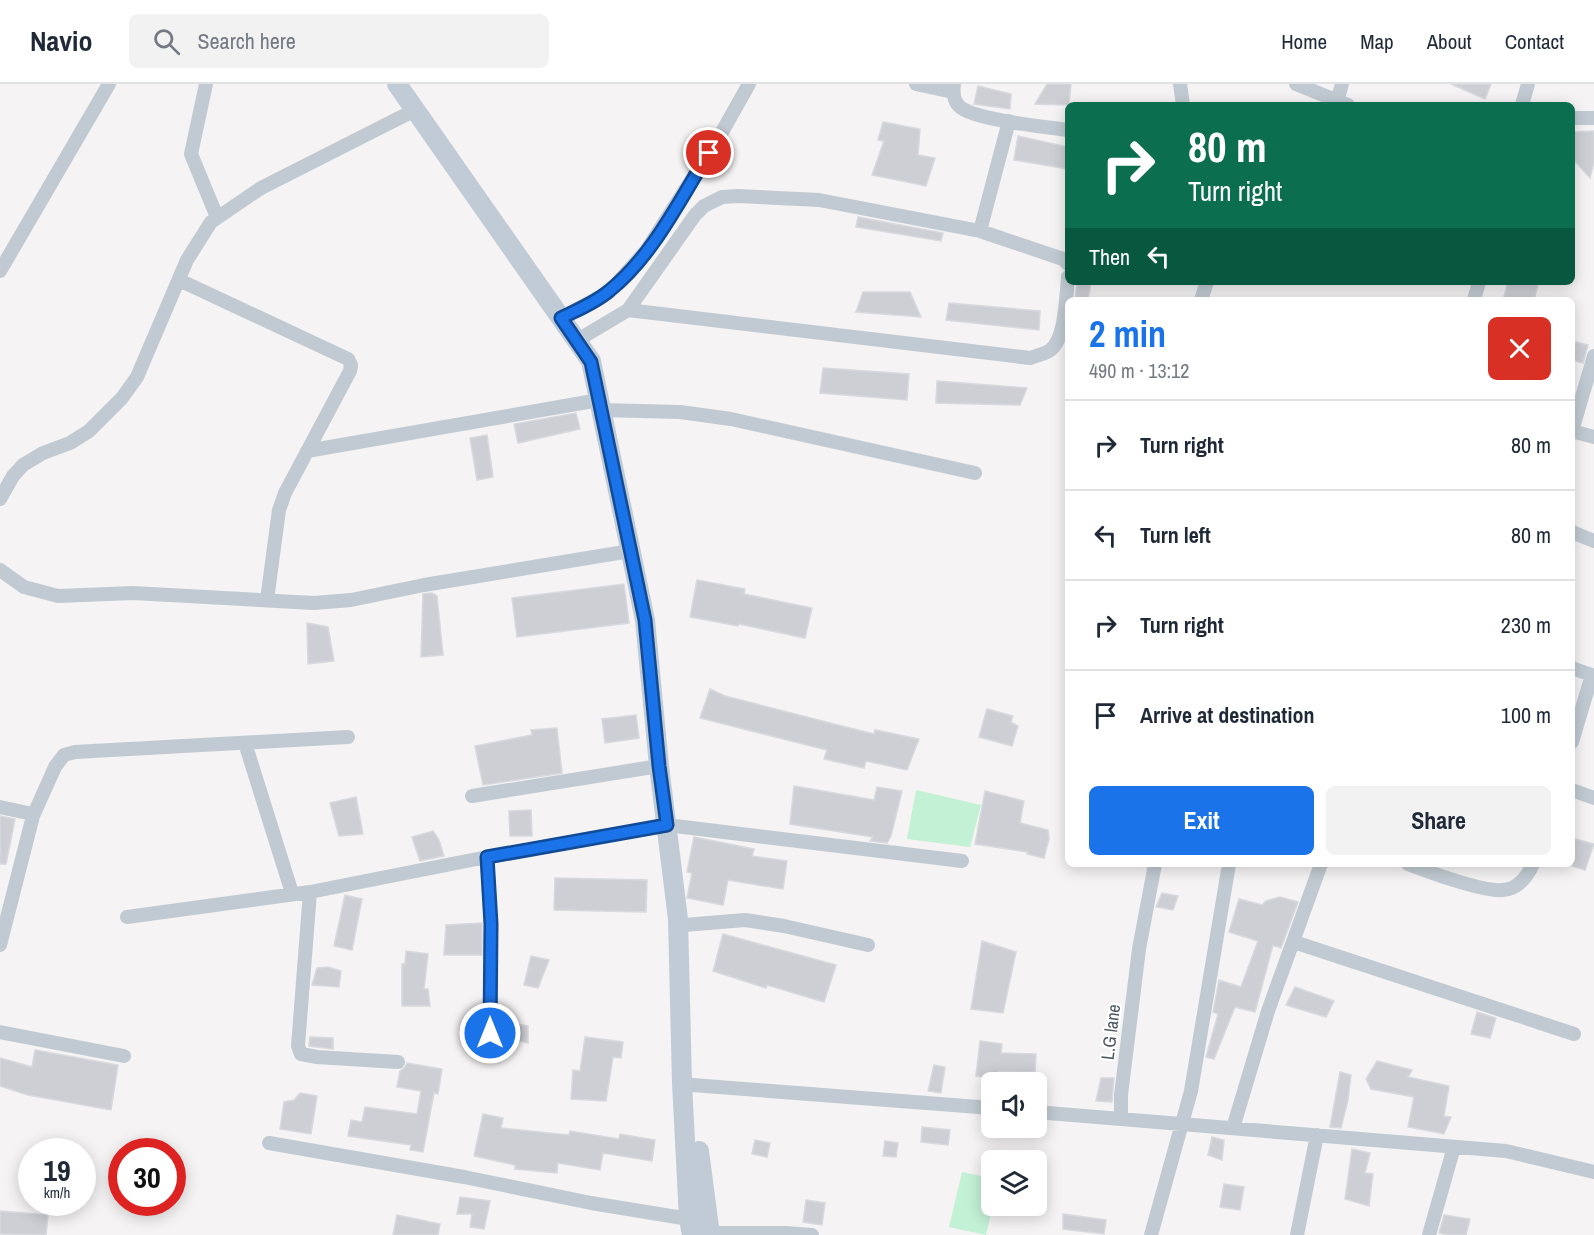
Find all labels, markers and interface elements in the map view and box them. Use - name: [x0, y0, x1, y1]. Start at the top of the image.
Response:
- search box: [129, 14, 549, 68]
- text: Navio: [30, 22, 93, 60]
- icon: search: [150, 25, 183, 58]
- text: Search here: [198, 26, 296, 56]
- text: Home: [1281, 27, 1327, 56]
- text: Map: [1360, 27, 1394, 56]
- text: About: [1427, 27, 1472, 56]
- text: Contact: [1505, 27, 1564, 56]
- text: 80 m: [1188, 119, 1267, 175]
- icon: right: [1089, 126, 1167, 204]
- pin: [683, 127, 734, 178]
- icon: arrive: [692, 136, 725, 169]
- text: Turn right: [1188, 173, 1282, 209]
- icon: left: [1142, 240, 1175, 273]
- text: Then: [1089, 242, 1130, 272]
- text: 2 min: [1089, 310, 1166, 358]
- button: close: [1488, 317, 1551, 380]
- text: 490 m · 13:12: [1089, 357, 1189, 384]
- icon: right: [1089, 429, 1122, 462]
- text: Turn right: [1140, 430, 1224, 460]
- text: 80 m: [1511, 430, 1551, 460]
- icon: left: [1089, 519, 1122, 552]
- text: Turn left: [1140, 520, 1211, 550]
- text: 80 m: [1511, 520, 1551, 550]
- icon: right: [1089, 609, 1122, 642]
- text: Turn right: [1140, 610, 1224, 640]
- text: 230 m: [1501, 610, 1551, 640]
- icon: arrive: [1089, 699, 1122, 732]
- text: Arrive at destination: [1140, 700, 1314, 730]
- text: 100 m: [1501, 700, 1551, 730]
- button: Exit: [1089, 786, 1314, 855]
- button: Share: [1326, 786, 1551, 855]
- position arrow: [458, 1001, 522, 1065]
- street label: L.G lane: [1095, 1003, 1126, 1061]
- map controls: [981, 1072, 1047, 1216]
- button: sound: [981, 1072, 1047, 1138]
- speed limit sign: 30: [108, 1138, 186, 1216]
- text: 19: [43, 1150, 71, 1190]
- button: layers: [981, 1150, 1047, 1216]
- text: km/h: [44, 1182, 70, 1203]

